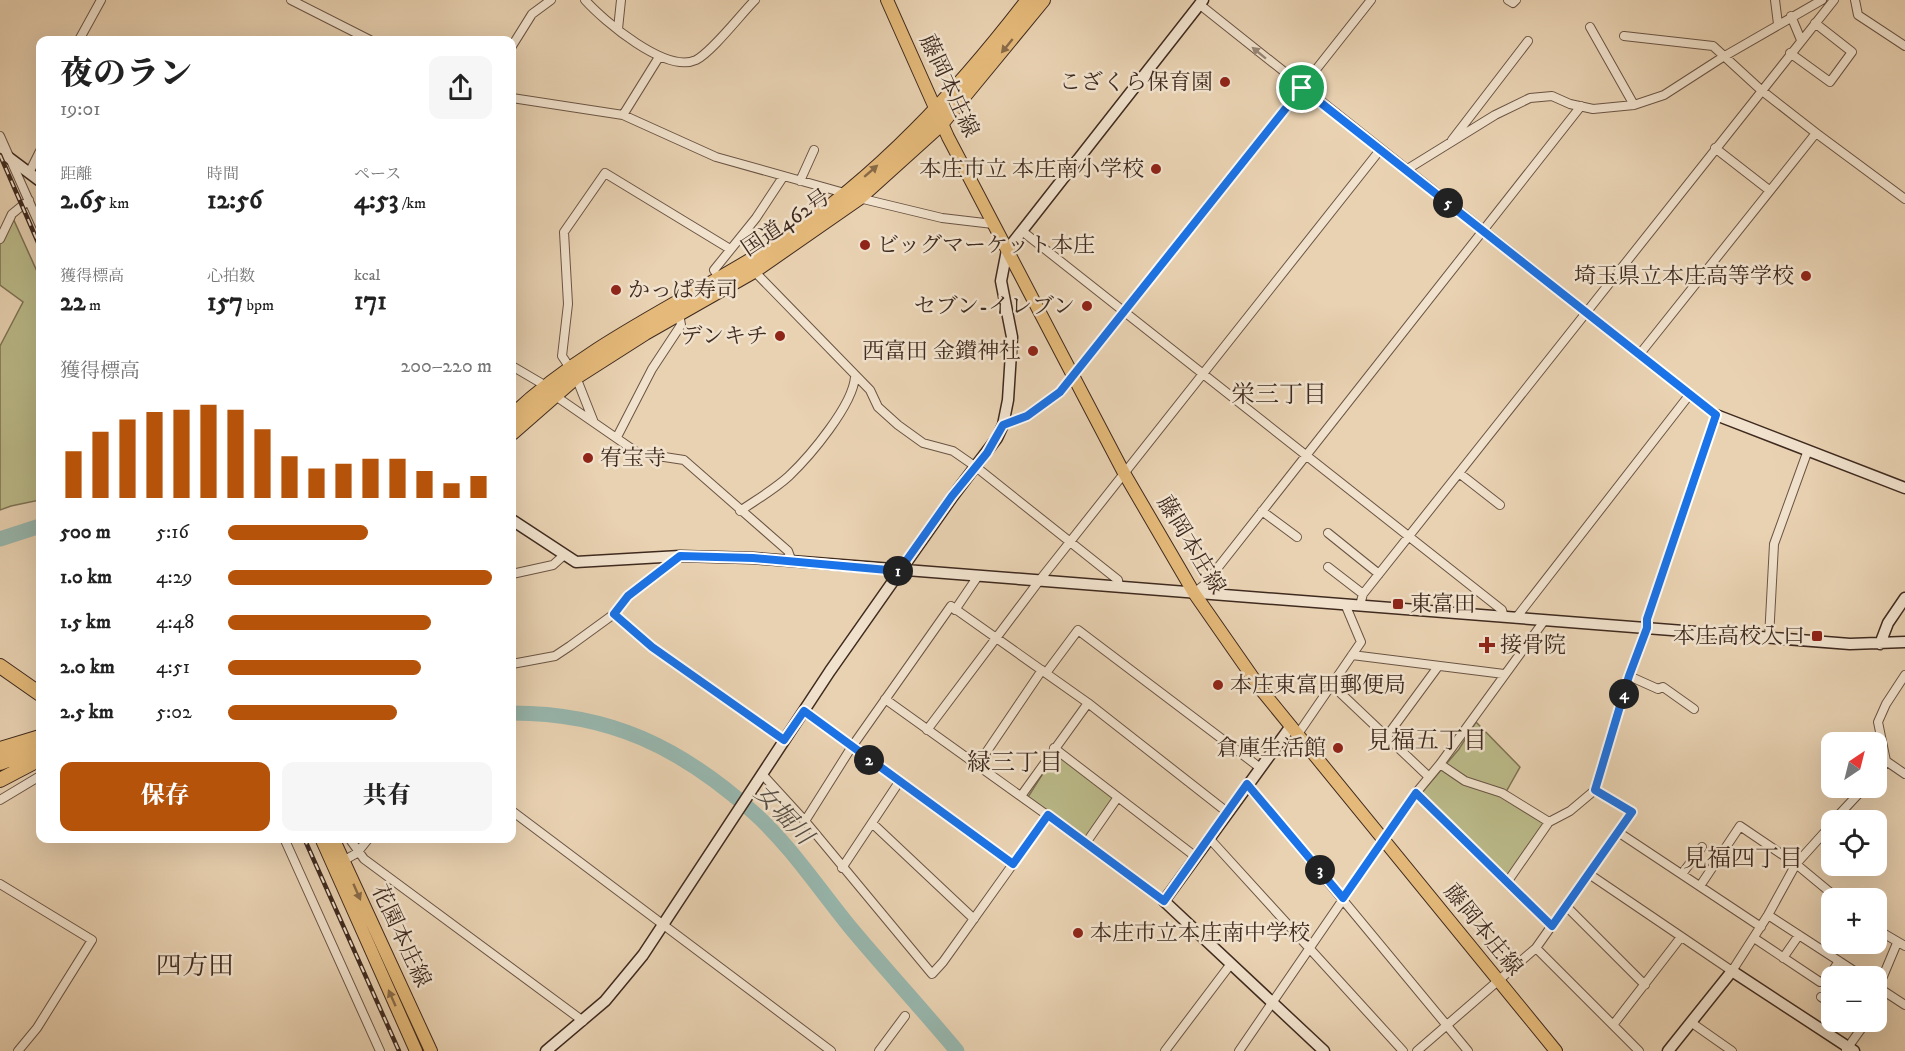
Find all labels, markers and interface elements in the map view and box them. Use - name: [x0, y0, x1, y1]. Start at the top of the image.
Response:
- street label: 藤岡本庄線: [914, 30, 984, 142]
- one-way arrow: [1001, 38, 1014, 53]
- one-way arrow: [1251, 46, 1267, 59]
- text: 夜のラン: [60, 54, 192, 95]
- button: share: [429, 56, 492, 119]
- pin: [1276, 62, 1327, 113]
- place label: こざくら保育園: [1059, 69, 1213, 96]
- icon: arrive: [1285, 71, 1318, 104]
- marker: こざくら保育園: [1218, 75, 1232, 89]
- text: 19:01: [60, 97, 101, 122]
- place label: 本庄市立 本庄南小学校: [919, 156, 1144, 183]
- marker: 本庄市立 本庄南小学校: [1149, 162, 1163, 176]
- text: 距離: [60, 164, 92, 184]
- text: 時間: [207, 164, 239, 184]
- text: ペース: [354, 164, 401, 184]
- one-way arrow: [863, 165, 878, 178]
- text: 2.65: [60, 184, 106, 217]
- text: 12:56: [207, 184, 263, 217]
- text: 4:53: [354, 184, 398, 217]
- street label: 国道462号: [737, 184, 835, 262]
- pin: 5: [1433, 188, 1463, 218]
- text: km: [106, 193, 129, 213]
- text: /km: [398, 193, 426, 213]
- text: 5: [1444, 193, 1452, 213]
- place label: ビッグマーケット本庄: [877, 232, 1095, 259]
- marker: ビッグマーケット本庄: [858, 238, 872, 252]
- place label: 埼玉県立本庄高等学校: [1574, 263, 1794, 290]
- text: kcal: [354, 265, 380, 285]
- text: 獲得標高: [60, 266, 124, 286]
- text: 心拍数: [207, 266, 255, 286]
- marker: 埼玉県立本庄高等学校: [1799, 269, 1813, 283]
- place label: かっぱ寿司: [628, 277, 738, 304]
- marker: かっぱ寿司: [609, 283, 623, 297]
- text: 171: [354, 285, 387, 318]
- text: 22: [60, 286, 86, 319]
- text: 157: [207, 286, 243, 319]
- place label: セブン-イレブン: [914, 293, 1075, 320]
- text: m: [86, 295, 101, 315]
- text: bpm: [243, 295, 274, 315]
- marker: セブン-イレブン: [1080, 299, 1094, 313]
- place label: デンキチ: [680, 323, 768, 350]
- marker: デンキチ: [773, 329, 787, 343]
- place label: 西富田 金鑚神社: [862, 338, 1021, 365]
- marker: 西富田 金鑚神社: [1026, 344, 1040, 358]
- text: 200–220 m: [400, 354, 492, 379]
- text: 獲得標高: [60, 359, 140, 384]
- district label: 栄三丁目: [1231, 380, 1327, 410]
- place label: 宥宝寺: [600, 445, 666, 472]
- marker: 宥宝寺: [581, 451, 595, 465]
- street label: 藤岡本庄線: [1151, 491, 1231, 599]
- text: 500 m: [60, 520, 111, 545]
- text: 5:16: [156, 520, 189, 545]
- pin: 1: [883, 556, 913, 586]
- text: 1: [895, 561, 901, 581]
- text: 1.0 km: [60, 565, 112, 590]
- text: 4:29: [156, 565, 193, 590]
- place label: 東富田: [1410, 591, 1476, 618]
- marker: 東富田: [1391, 597, 1405, 611]
- text: 1.5 km: [60, 610, 111, 635]
- text: 4:48: [156, 610, 194, 635]
- place label: 本庄高校入口: [1673, 623, 1805, 650]
- marker: 本庄高校入口: [1810, 629, 1824, 643]
- place label: 接骨院: [1500, 632, 1566, 659]
- marker: 接骨院: [1478, 636, 1496, 654]
- text: 2.0 km: [60, 655, 115, 680]
- text: 4:51: [156, 655, 190, 680]
- place label: 本庄東富田郵便局: [1230, 672, 1406, 699]
- marker: 本庄東富田郵便局: [1211, 678, 1225, 692]
- pin: 4: [1609, 679, 1639, 709]
- text: 4: [1619, 684, 1629, 704]
- text: 2.5 km: [60, 700, 114, 725]
- text: 5:02: [156, 700, 192, 725]
- district label: 見福五丁目: [1367, 726, 1487, 756]
- north arrow: [1821, 732, 1887, 798]
- map controls: [1821, 732, 1887, 1032]
- place label: 倉庫生活館: [1216, 735, 1326, 762]
- marker: 倉庫生活館: [1331, 741, 1345, 755]
- pin: 2: [854, 745, 884, 775]
- district label: 緑三丁目: [967, 748, 1063, 778]
- text: 2: [865, 750, 873, 770]
- button: 保存: [60, 762, 270, 831]
- button: 共有: [282, 762, 492, 831]
- water label: 女堀川: [747, 779, 821, 853]
- button: locate: [1821, 810, 1887, 876]
- district label: 見福四丁目: [1683, 844, 1803, 874]
- pin: 3: [1305, 855, 1335, 885]
- text: 3: [1317, 860, 1323, 880]
- street label: 藤岡本庄線: [1438, 879, 1528, 981]
- street label: 花園本庄線: [366, 880, 436, 992]
- one-way arrow: [353, 883, 362, 901]
- button: +: [1821, 888, 1887, 954]
- place label: 本庄市立本庄南中学校: [1090, 920, 1310, 947]
- marker: 本庄市立本庄南中学校: [1071, 926, 1085, 940]
- district label: 四方田: [156, 950, 234, 983]
- button: −: [1821, 966, 1887, 1032]
- one-way arrow: [388, 989, 397, 1006]

